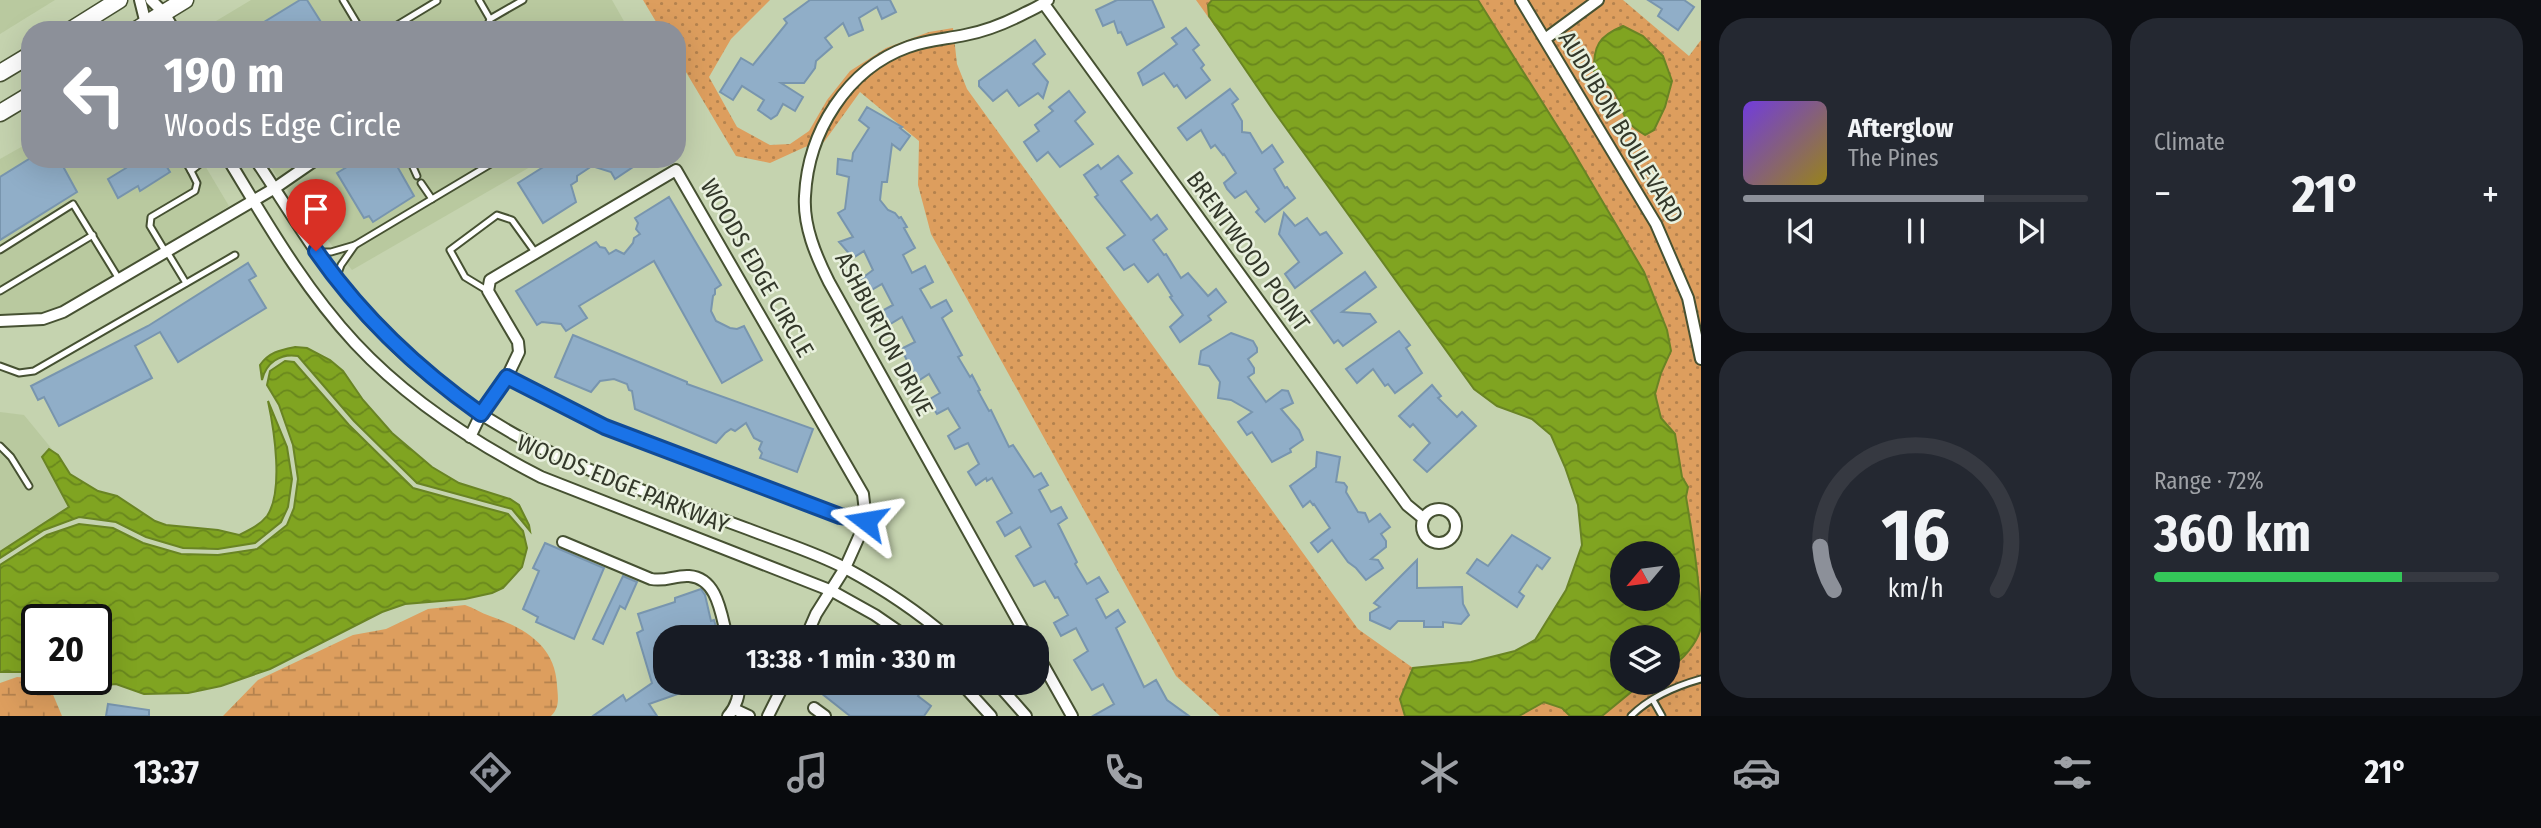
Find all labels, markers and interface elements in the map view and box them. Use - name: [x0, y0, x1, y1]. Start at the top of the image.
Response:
- street label: AUDUBON BOULEVARD: [1553, 26, 1689, 228]
- text: 190 m: [164, 46, 284, 105]
- icon: left: [49, 49, 140, 140]
- text: Woods Edge Circle: [164, 106, 401, 144]
- text: Afterglow: [1848, 113, 1953, 144]
- text: Climate: [2154, 128, 2225, 156]
- text: The Pines: [1848, 144, 1939, 172]
- text: 21°: [2292, 163, 2361, 226]
- street label: BRENTWOOD POINT: [1181, 166, 1315, 336]
- text: −: [2154, 171, 2171, 217]
- text: +: [2482, 171, 2499, 217]
- street label: WOODS EDGE CIRCLE: [695, 174, 819, 362]
- pin: [286, 179, 346, 251]
- icon: arrive: [297, 190, 335, 228]
- icon: previous: [1782, 212, 1820, 250]
- icon: pause: [1897, 212, 1935, 250]
- icon: next: [2012, 212, 2050, 250]
- street label: ASHBURTON DRIVE: [829, 247, 939, 421]
- street label: WOODS EDGE PARKWAY: [513, 429, 733, 539]
- text: Range · 72%: [2154, 467, 2264, 495]
- position arrow: [829, 484, 903, 558]
- text: 16: [1881, 493, 1950, 580]
- text: 360 km: [2154, 502, 2311, 565]
- north arrow: [1610, 541, 1680, 611]
- map controls: [1610, 541, 1680, 695]
- text: km/h: [1888, 574, 1943, 604]
- speed limit sign: 20: [21, 604, 112, 695]
- button: layers: [1610, 625, 1680, 695]
- text: 13:38 · 1 min · 330 m: [746, 644, 956, 675]
- icon: directions: [466, 748, 515, 797]
- icon: music: [783, 748, 832, 797]
- icon: phone: [1099, 748, 1148, 797]
- icon: climate: [1415, 748, 1464, 797]
- icon: car: [1732, 748, 1781, 797]
- icon: filters: [2048, 748, 2097, 797]
- text: 13:37: [134, 753, 199, 791]
- text: 21°: [2364, 753, 2407, 791]

